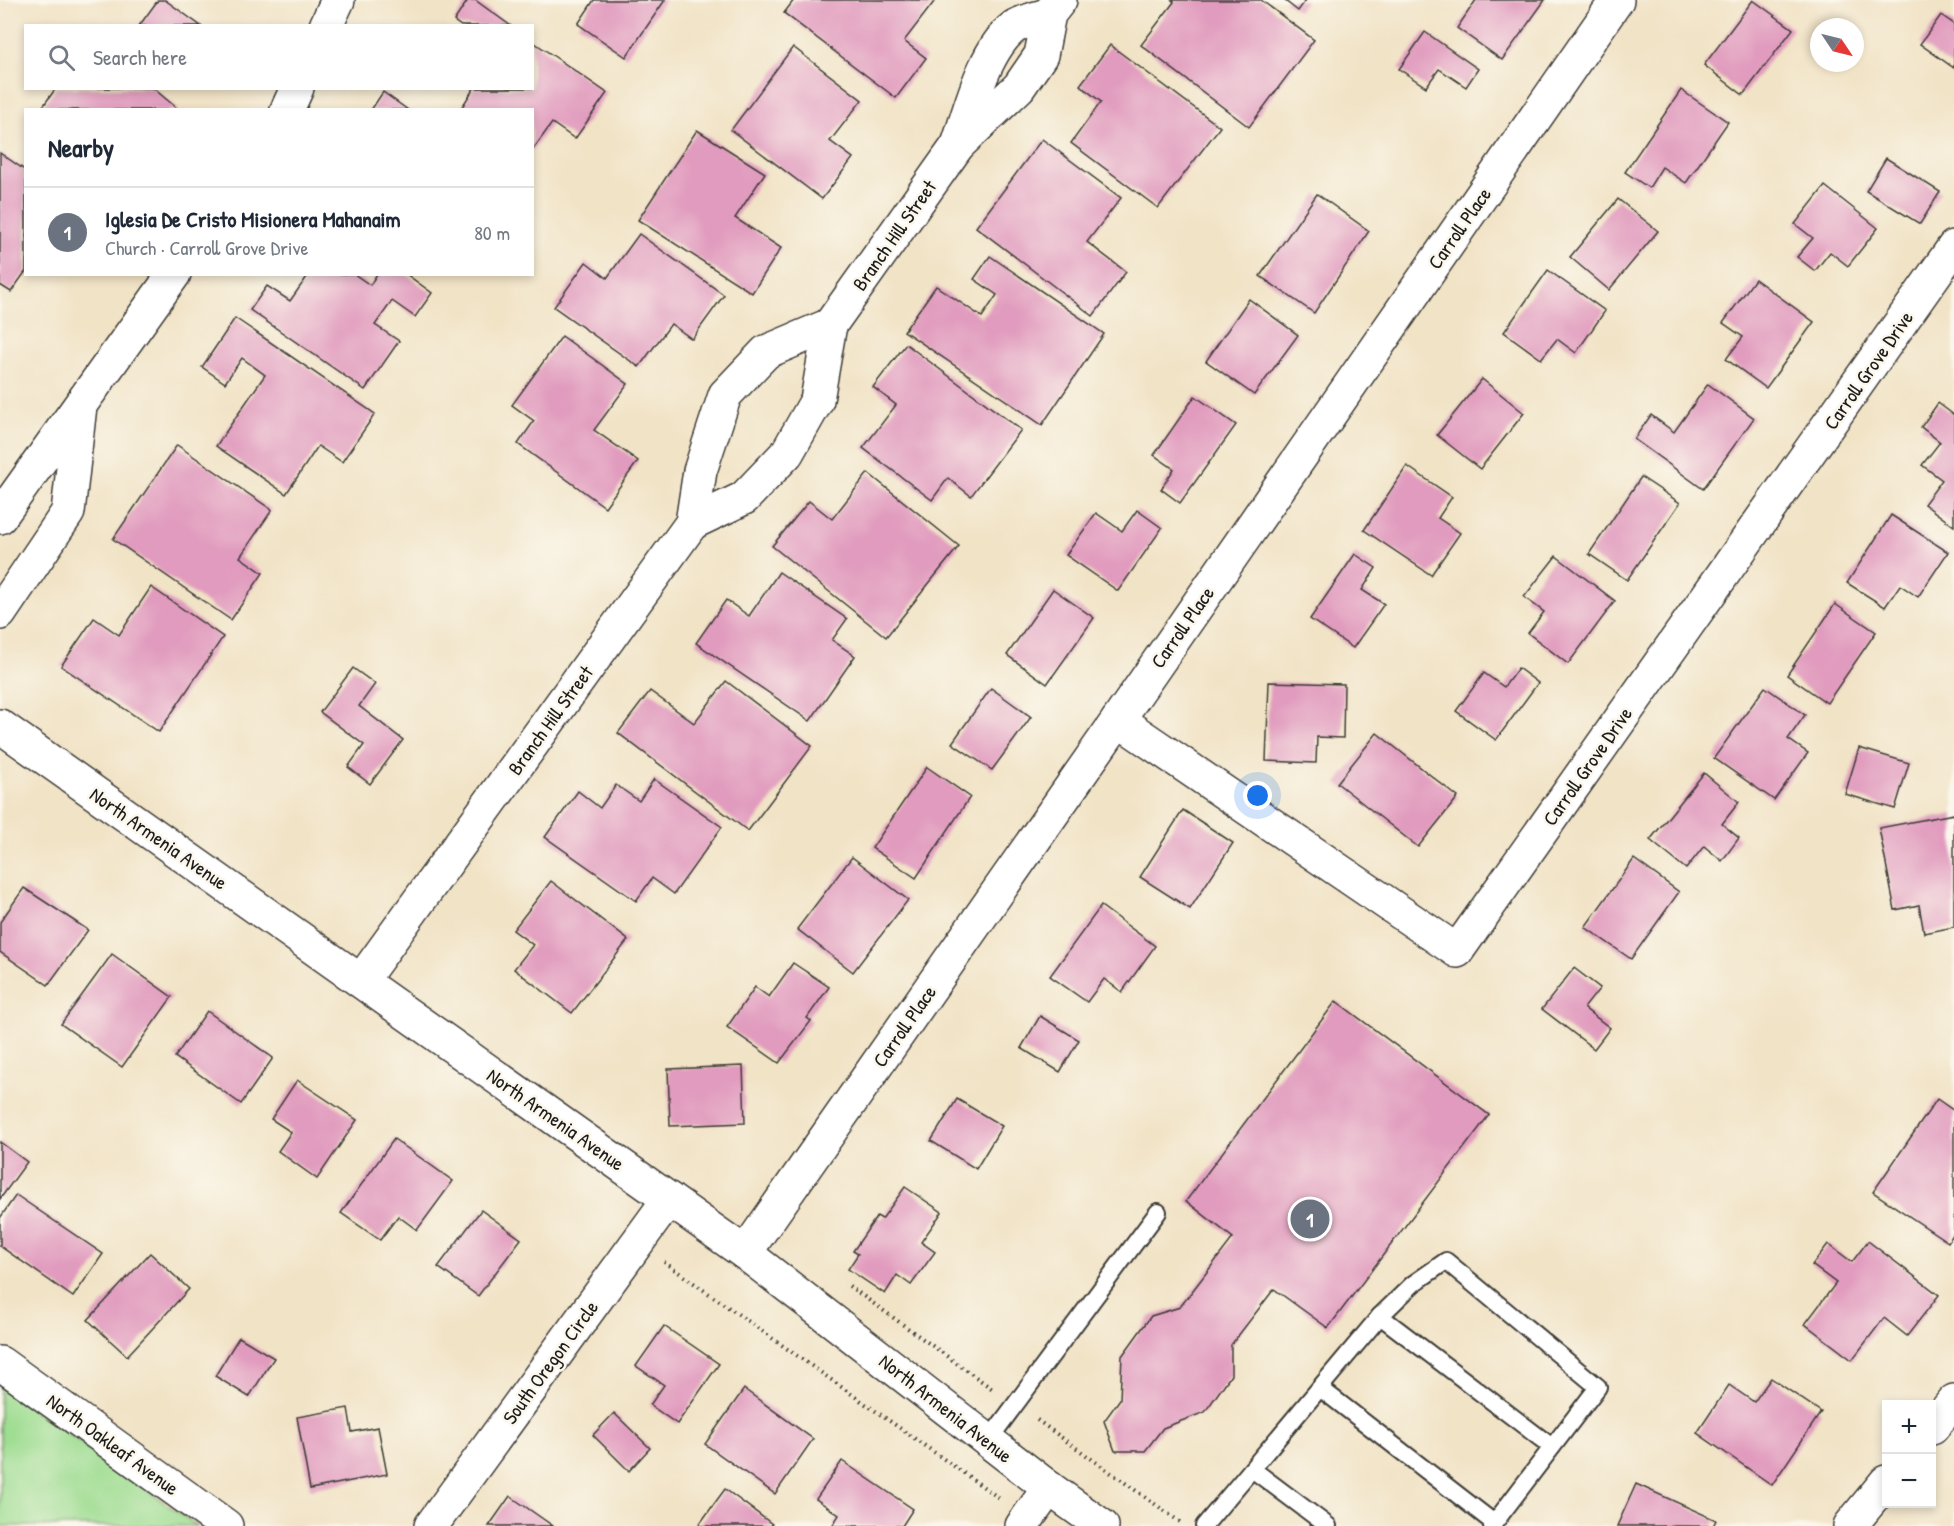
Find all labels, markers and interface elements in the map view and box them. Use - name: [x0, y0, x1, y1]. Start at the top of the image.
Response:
- north arrow: [1810, 18, 1864, 72]
- search box: [24, 24, 534, 90]
- icon: search: [45, 41, 78, 74]
- text: Search here: [93, 42, 187, 72]
- text: Nearby: [48, 130, 114, 165]
- street label: Branch Hill Street: [846, 173, 943, 296]
- street label: Carroll Place: [1421, 182, 1497, 274]
- text: Iglesia De Cristo Misionera Mahanaim: [105, 204, 401, 234]
- text: 1: [64, 219, 71, 246]
- text: 80 m: [474, 219, 510, 246]
- text: Church · Carroll Grove Drive: [105, 234, 308, 261]
- street label: Carroll Grove Drive: [1817, 305, 1919, 435]
- street label: Carroll Place: [1144, 581, 1220, 673]
- street label: Branch Hill Street: [501, 659, 600, 780]
- street label: Carroll Grove Drive: [1536, 701, 1638, 831]
- street label: North Armenia Avenue: [85, 780, 233, 896]
- your location: [1243, 781, 1272, 810]
- street label: Carroll Place: [866, 980, 942, 1072]
- street label: North Armenia Avenue: [482, 1061, 630, 1177]
- pin: 1: [1290, 1196, 1330, 1242]
- street label: South Oregon Circle: [496, 1295, 604, 1429]
- street label: North Armenia Avenue: [874, 1347, 1018, 1469]
- street label: North Oakleaf Avenue: [41, 1387, 185, 1501]
- map controls: [1882, 1400, 1936, 1508]
- button: +: [1882, 1400, 1936, 1454]
- button: −: [1882, 1454, 1936, 1508]

